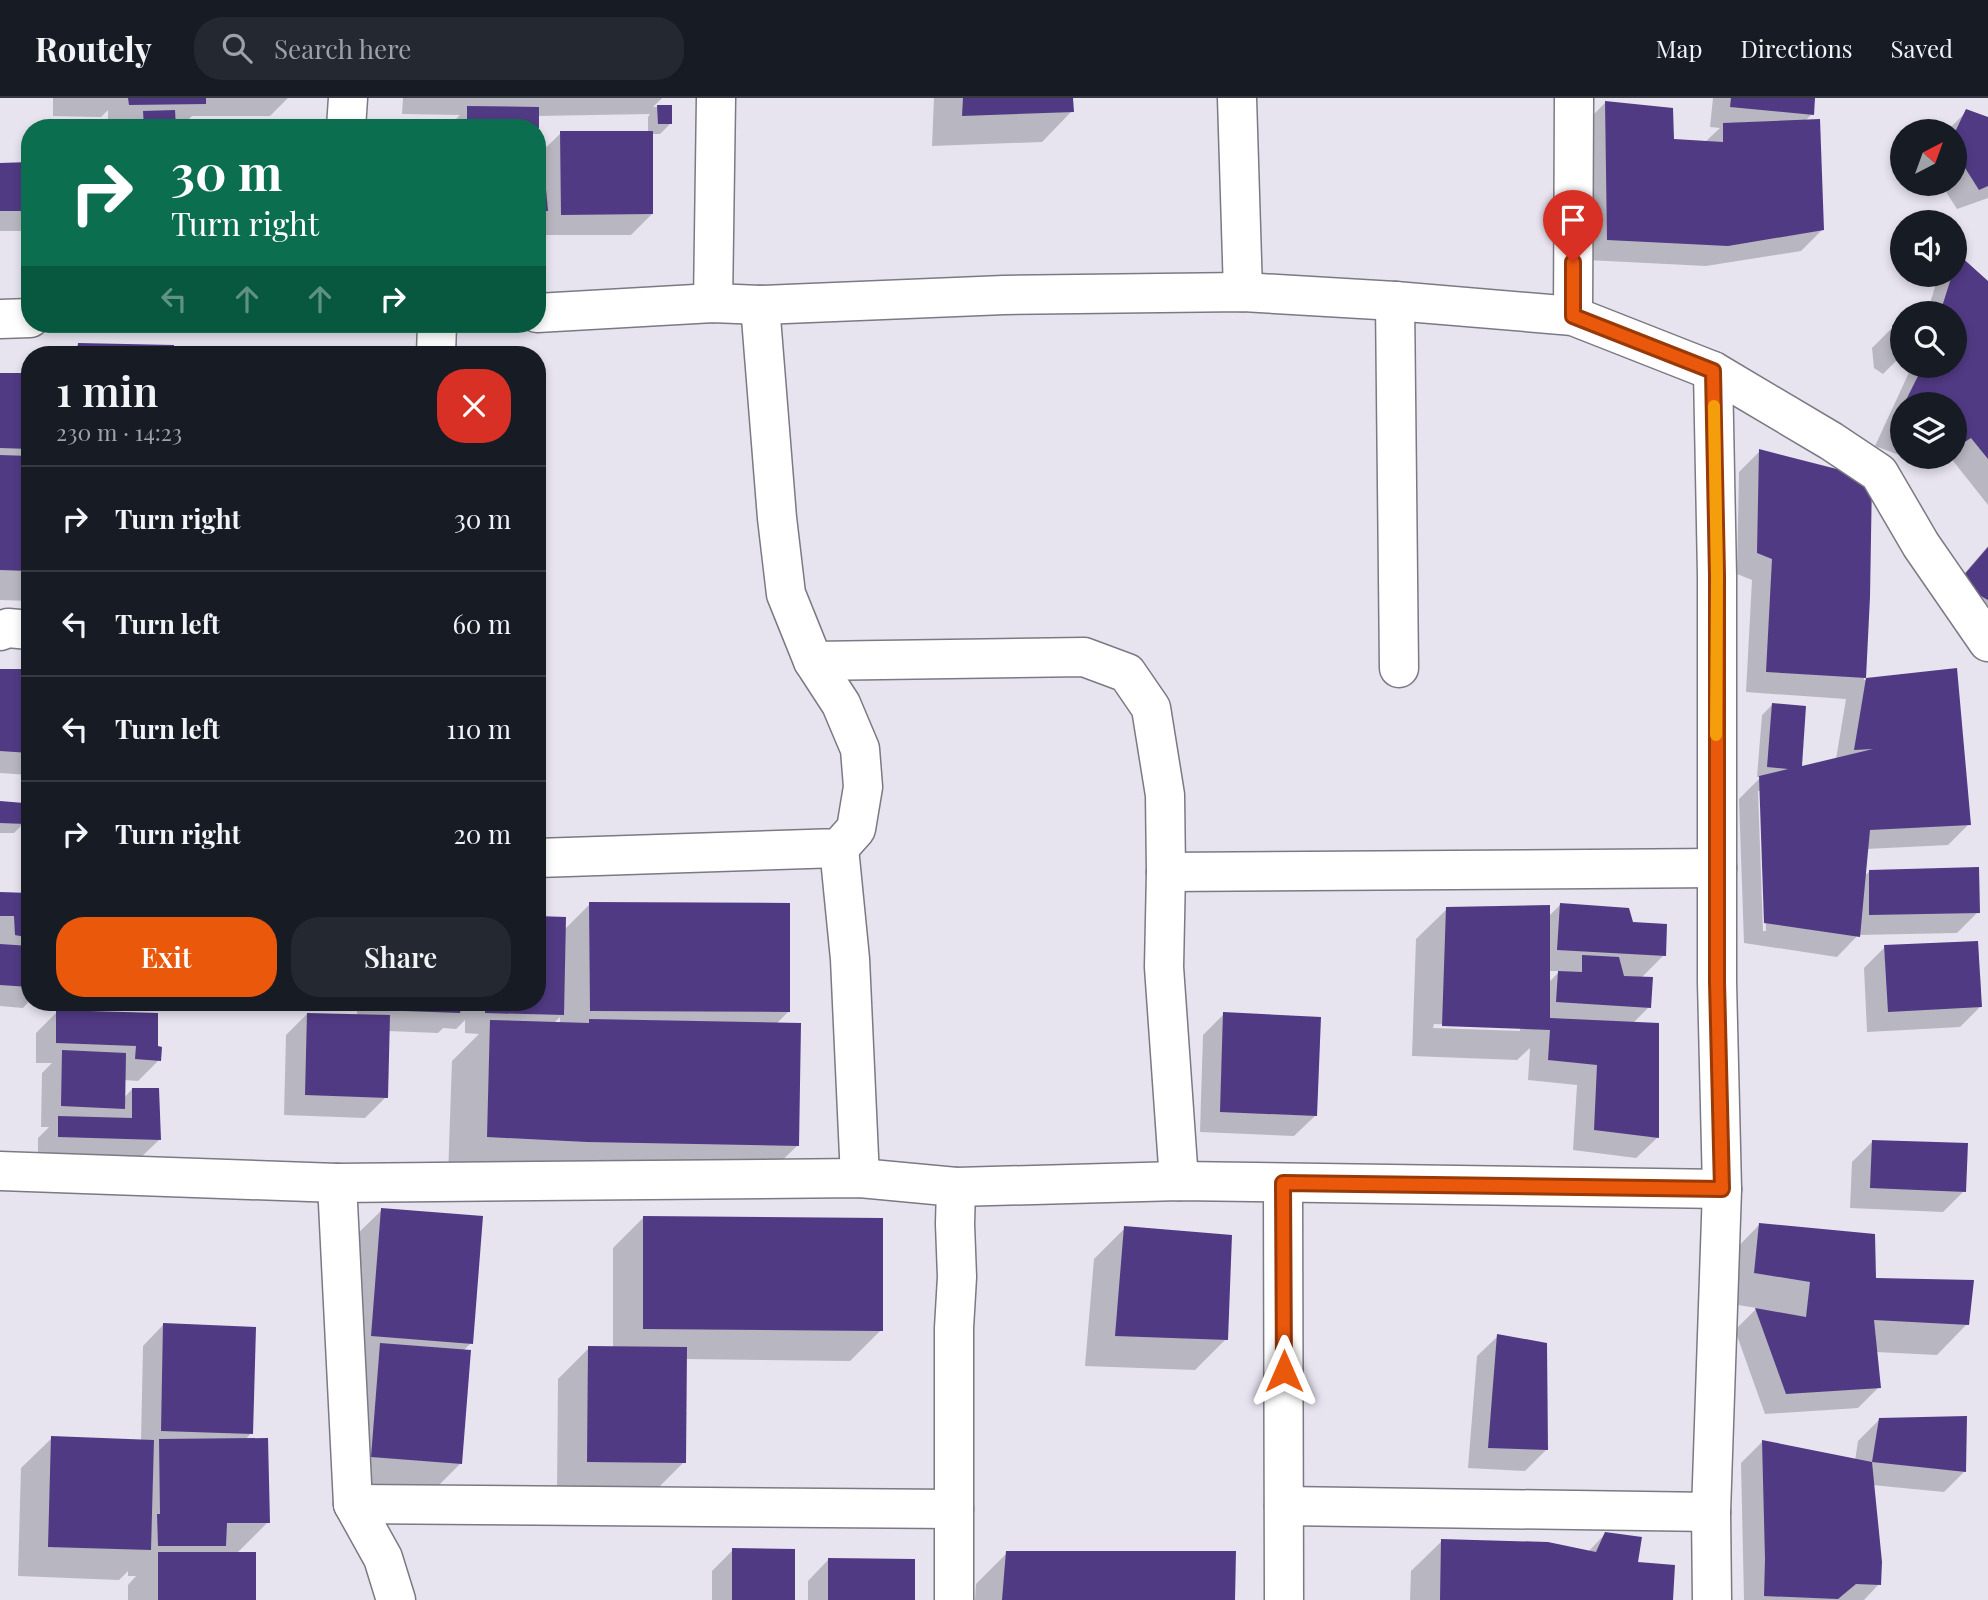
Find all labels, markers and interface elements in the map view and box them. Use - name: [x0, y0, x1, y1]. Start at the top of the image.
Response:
- search box: [194, 17, 684, 80]
- text: Routely: [35, 26, 152, 70]
- icon: search: [218, 29, 256, 67]
- text: Search here: [274, 31, 411, 66]
- text: Map: [1656, 32, 1702, 64]
- text: Directions: [1740, 32, 1853, 64]
- text: Saved: [1891, 32, 1953, 64]
- north arrow: [1890, 119, 1967, 196]
- map controls: [1890, 119, 1967, 469]
- text: 30 m: [171, 138, 282, 203]
- icon: right: [56, 147, 147, 238]
- pin: [1543, 190, 1603, 262]
- text: Turn right: [171, 201, 319, 244]
- icon: arrive: [1554, 201, 1592, 239]
- button: sound: [1890, 210, 1967, 287]
- icon: left: [155, 280, 193, 318]
- icon: ahead: [228, 280, 266, 318]
- icon: ahead: [301, 280, 339, 318]
- icon: right: [374, 280, 412, 318]
- button: search: [1890, 301, 1967, 378]
- text: 1 min: [56, 362, 158, 418]
- button: close: [437, 369, 511, 443]
- button: layers: [1890, 392, 1967, 469]
- text: 230 m · 14:23: [56, 416, 182, 447]
- icon: right: [56, 500, 94, 538]
- text: Turn right: [115, 501, 241, 536]
- text: 30 m: [454, 501, 511, 536]
- icon: left: [56, 605, 94, 643]
- text: Turn left: [115, 606, 220, 641]
- text: 60 m: [452, 606, 511, 641]
- icon: left: [56, 710, 94, 748]
- text: Turn left: [115, 711, 220, 746]
- text: 110 m: [447, 711, 511, 746]
- icon: right: [56, 815, 94, 853]
- text: Turn right: [115, 816, 241, 851]
- text: 20 m: [453, 816, 511, 851]
- button: Exit: [56, 917, 277, 997]
- button: Share: [291, 917, 511, 997]
- position arrow: [1247, 1334, 1321, 1408]

